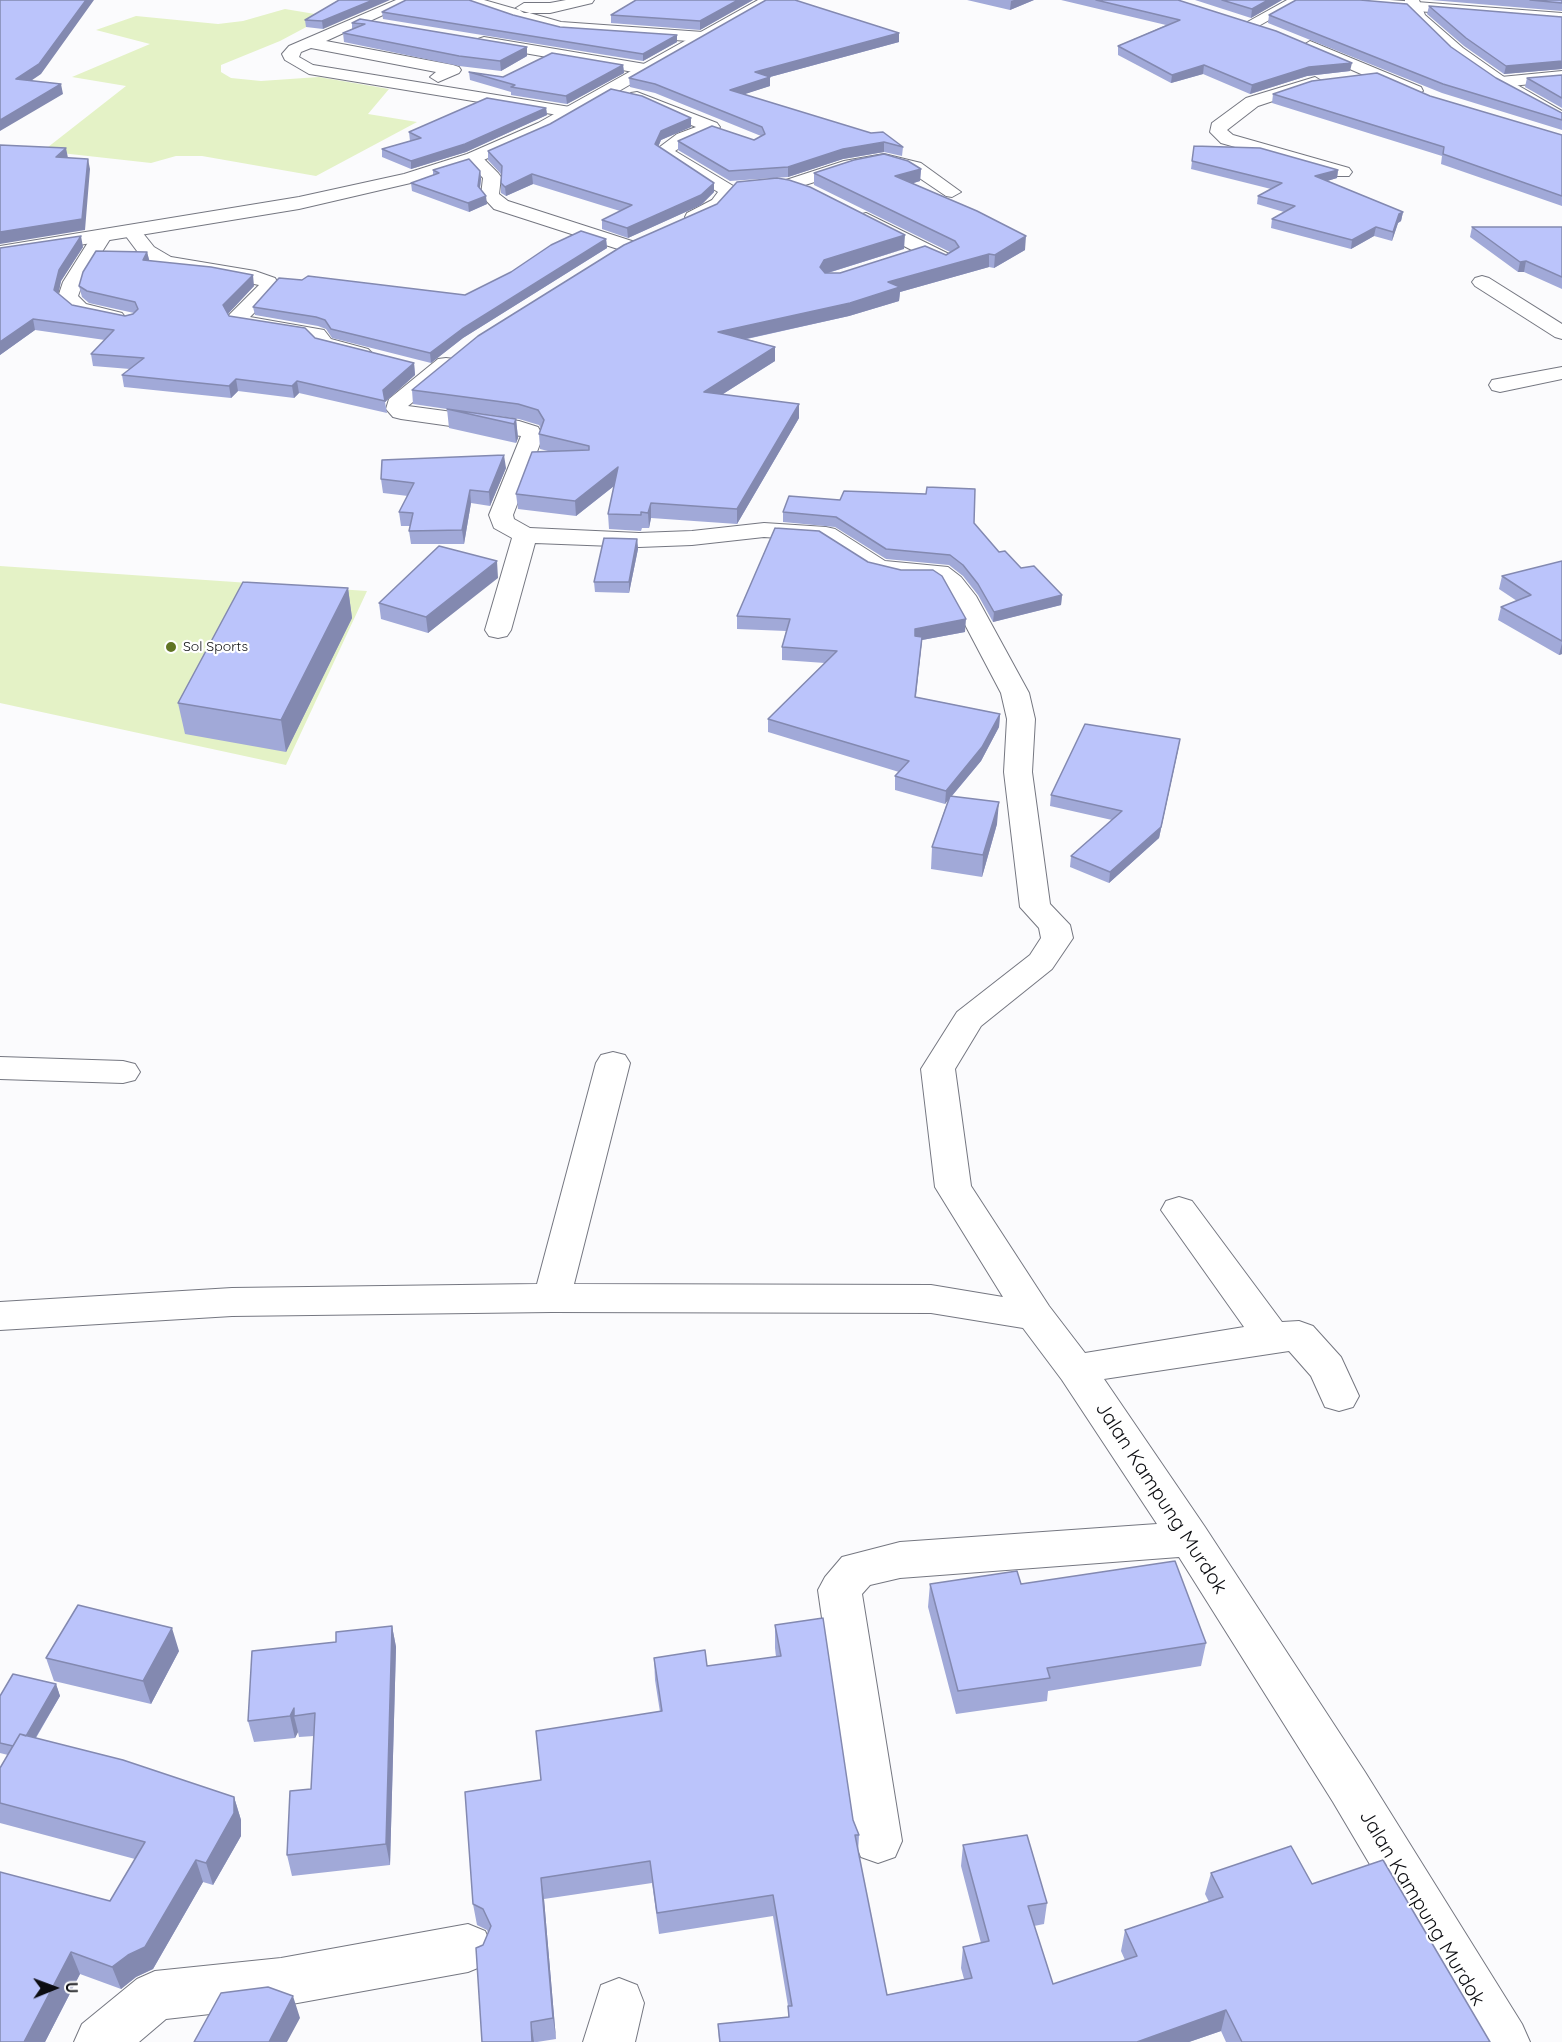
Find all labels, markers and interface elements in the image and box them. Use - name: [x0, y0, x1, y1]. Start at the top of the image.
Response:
- place label: Sol Sports: [183, 639, 248, 655]
- marker: Sol Sports: [164, 640, 178, 654]
- street label: Jalan Kampung Murdok: [1090, 1397, 1232, 1599]
- street label: Jalan Kampung Murdok: [1354, 1806, 1490, 2010]
- north arrow: [24, 1958, 84, 2018]
- text: U: [62, 1982, 82, 1994]

